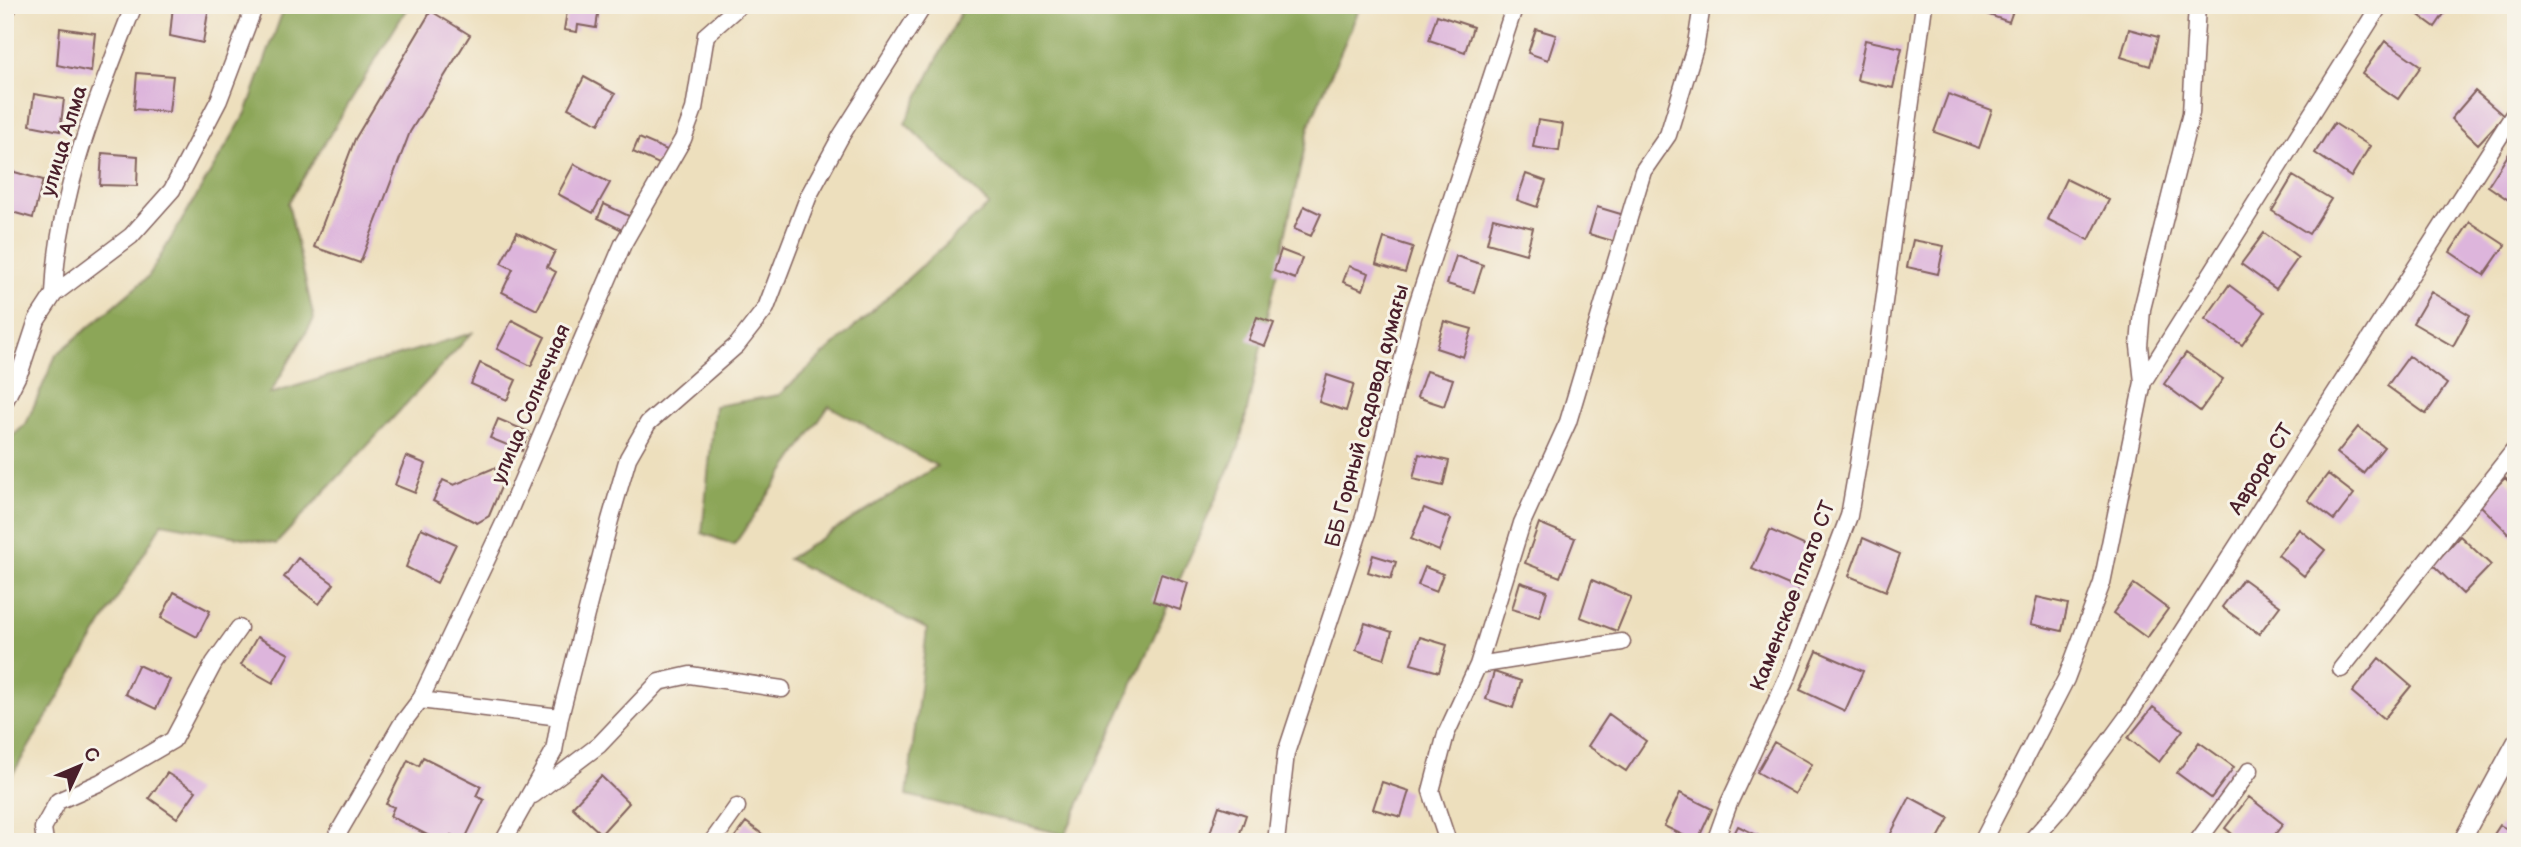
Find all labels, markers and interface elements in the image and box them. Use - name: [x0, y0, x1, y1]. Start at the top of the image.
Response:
- street label: улица Алма: [35, 82, 93, 199]
- street label: ББ Горный садовод аумағы: [1320, 282, 1414, 550]
- street label: улица Солнечная: [486, 320, 576, 488]
- street label: Аврора СТ: [2223, 418, 2299, 520]
- street label: Каменское плато СТ: [1745, 497, 1841, 695]
- north arrow: [46, 732, 116, 802]
- text: С: [78, 742, 104, 768]

